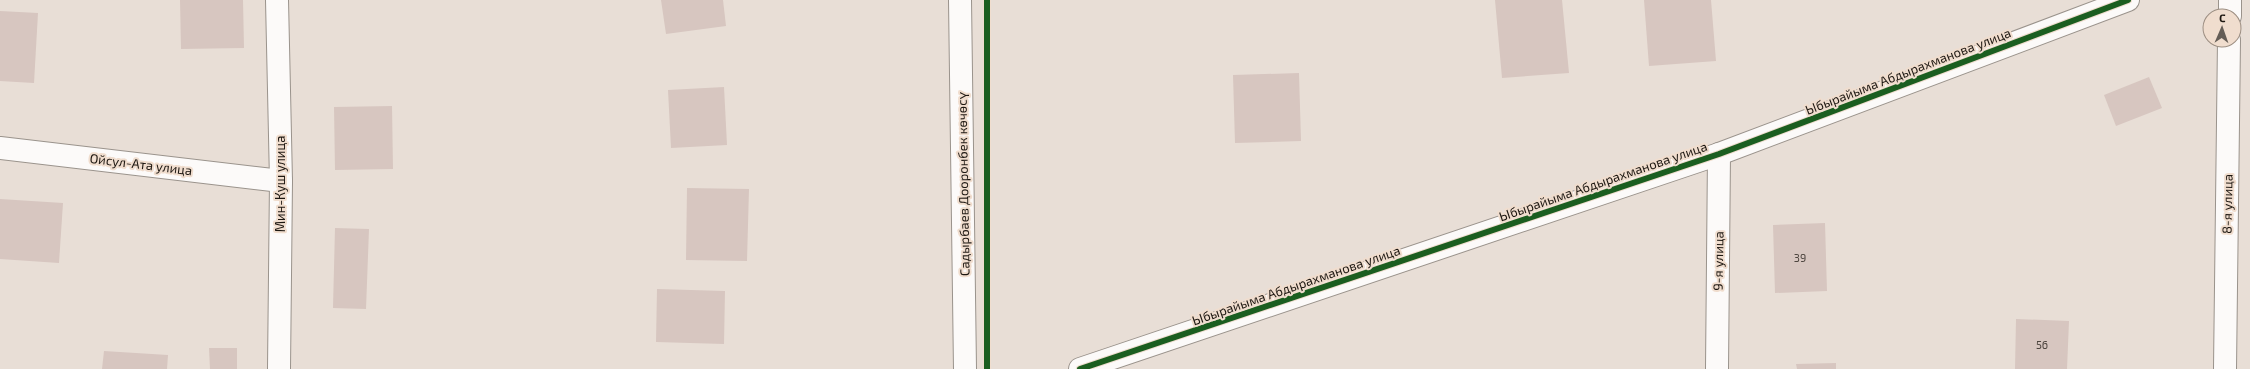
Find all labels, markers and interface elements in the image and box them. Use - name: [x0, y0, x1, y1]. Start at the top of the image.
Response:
- north arrow: [2202, 8, 2242, 48]
- text: С: [2219, 11, 2226, 24]
- street label: Ыбырайыма Абдырахманова улица: [1803, 24, 2013, 118]
- street label: Садырбаев Дооронбек көчөсү: [953, 91, 973, 276]
- street label: Мин-Куш улица: [272, 136, 288, 232]
- street label: Ыбырайыма Абдырахманова улица: [1497, 138, 1709, 224]
- street label: Ойсул-Ата улица: [89, 150, 193, 178]
- street label: 8-я улица: [2218, 174, 2236, 234]
- street label: 9-я улица: [1709, 231, 1727, 291]
- street label: Ыбырайыма Абдырахманова улица: [1190, 242, 1402, 328]
- house number: 39: [1794, 251, 1806, 264]
- house number: 56: [2036, 338, 2048, 351]

